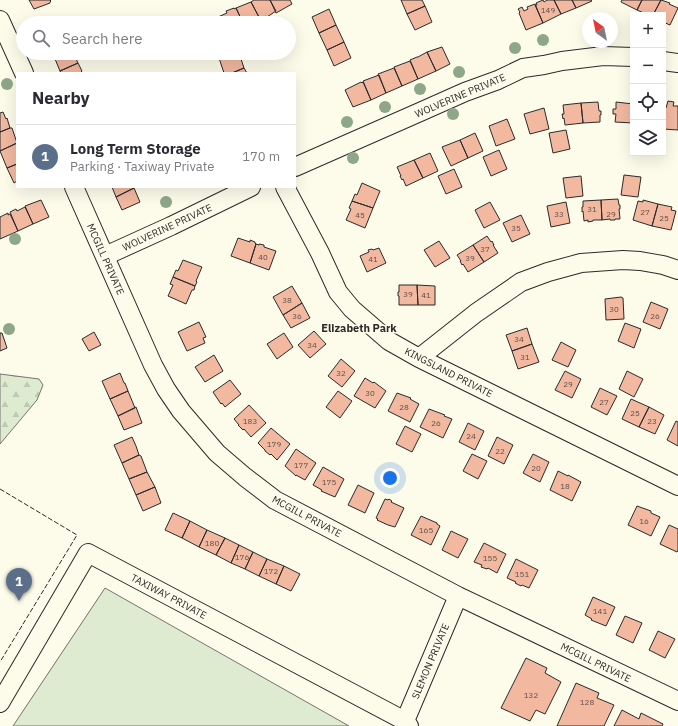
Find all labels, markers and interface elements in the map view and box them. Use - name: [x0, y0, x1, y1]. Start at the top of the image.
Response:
- house number: 149: [541, 5, 555, 15]
- north arrow: [582, 12, 618, 48]
- map controls: [630, 12, 666, 156]
- button: +: [630, 12, 666, 48]
- search box: [16, 16, 296, 60]
- icon: search: [30, 27, 52, 49]
- text: Search here: [62, 29, 142, 48]
- button: −: [630, 48, 666, 84]
- street label: WOLVERINE PRIVATE: [413, 70, 508, 120]
- button: locate: [630, 84, 666, 120]
- text: Nearby: [32, 87, 90, 109]
- button: layers: [630, 120, 666, 156]
- text: Long Term Storage: [70, 139, 201, 158]
- text: 1: [41, 148, 49, 165]
- text: 170 m: [242, 148, 280, 165]
- text: Parking · Taxiway Private: [70, 158, 214, 175]
- street label: WOLVERINE PRIVATE: [120, 201, 214, 254]
- house number: 31: [587, 204, 597, 214]
- house number: 27: [640, 207, 650, 217]
- house number: 33: [554, 209, 564, 219]
- house number: 29: [606, 209, 616, 219]
- house number: 45: [355, 210, 365, 220]
- house number: 25: [659, 213, 669, 223]
- street label: MCGILL PRIVATE: [84, 221, 127, 297]
- house number: 35: [511, 223, 521, 233]
- house number: 37: [480, 244, 490, 254]
- house number: 40: [258, 252, 268, 262]
- house number: 39: [465, 253, 475, 263]
- house number: 41: [368, 254, 378, 264]
- house number: 39: [403, 289, 413, 299]
- house number: 41: [421, 290, 431, 300]
- house number: 38: [282, 295, 292, 305]
- house number: 30: [609, 304, 619, 314]
- house number: 36: [292, 311, 302, 321]
- house number: 26: [650, 311, 660, 321]
- district label: Elizabeth Park: [321, 321, 397, 335]
- house number: 34: [514, 334, 524, 344]
- house number: 34: [307, 340, 317, 350]
- street label: KINGSLAND PRIVATE: [402, 345, 495, 400]
- house number: 31: [520, 352, 530, 362]
- house number: 32: [336, 368, 346, 378]
- house number: 29: [563, 379, 573, 389]
- house number: 30: [365, 388, 375, 398]
- house number: 27: [599, 397, 609, 407]
- house number: 28: [399, 402, 409, 412]
- house number: 25: [630, 408, 640, 418]
- house number: 183: [243, 416, 257, 426]
- house number: 23: [647, 416, 657, 426]
- house number: 26: [431, 418, 441, 428]
- house number: 24: [466, 431, 476, 441]
- house number: 179: [267, 439, 281, 449]
- house number: 22: [495, 446, 505, 456]
- house number: 177: [294, 460, 308, 470]
- house number: 20: [531, 463, 541, 473]
- your location: [380, 468, 400, 488]
- house number: 175: [322, 477, 336, 487]
- house number: 18: [560, 481, 570, 491]
- street label: MCGILL PRIVATE: [270, 493, 344, 540]
- house number: 16: [639, 516, 649, 526]
- house number: 165: [419, 525, 433, 535]
- house number: 180: [205, 538, 219, 548]
- house number: 176: [235, 552, 249, 562]
- house number: 155: [483, 553, 497, 563]
- house number: 172: [264, 566, 278, 576]
- pin: 1: [6, 568, 32, 601]
- house number: 151: [515, 569, 529, 579]
- street label: TAXIWAY PRIVATE: [129, 571, 209, 622]
- house number: 141: [593, 606, 607, 616]
- street label: SLEMON PRIVATE: [409, 621, 452, 701]
- street label: MCGILL PRIVATE: [558, 640, 633, 685]
- house number: 132: [524, 690, 538, 700]
- house number: 128: [580, 697, 594, 707]

